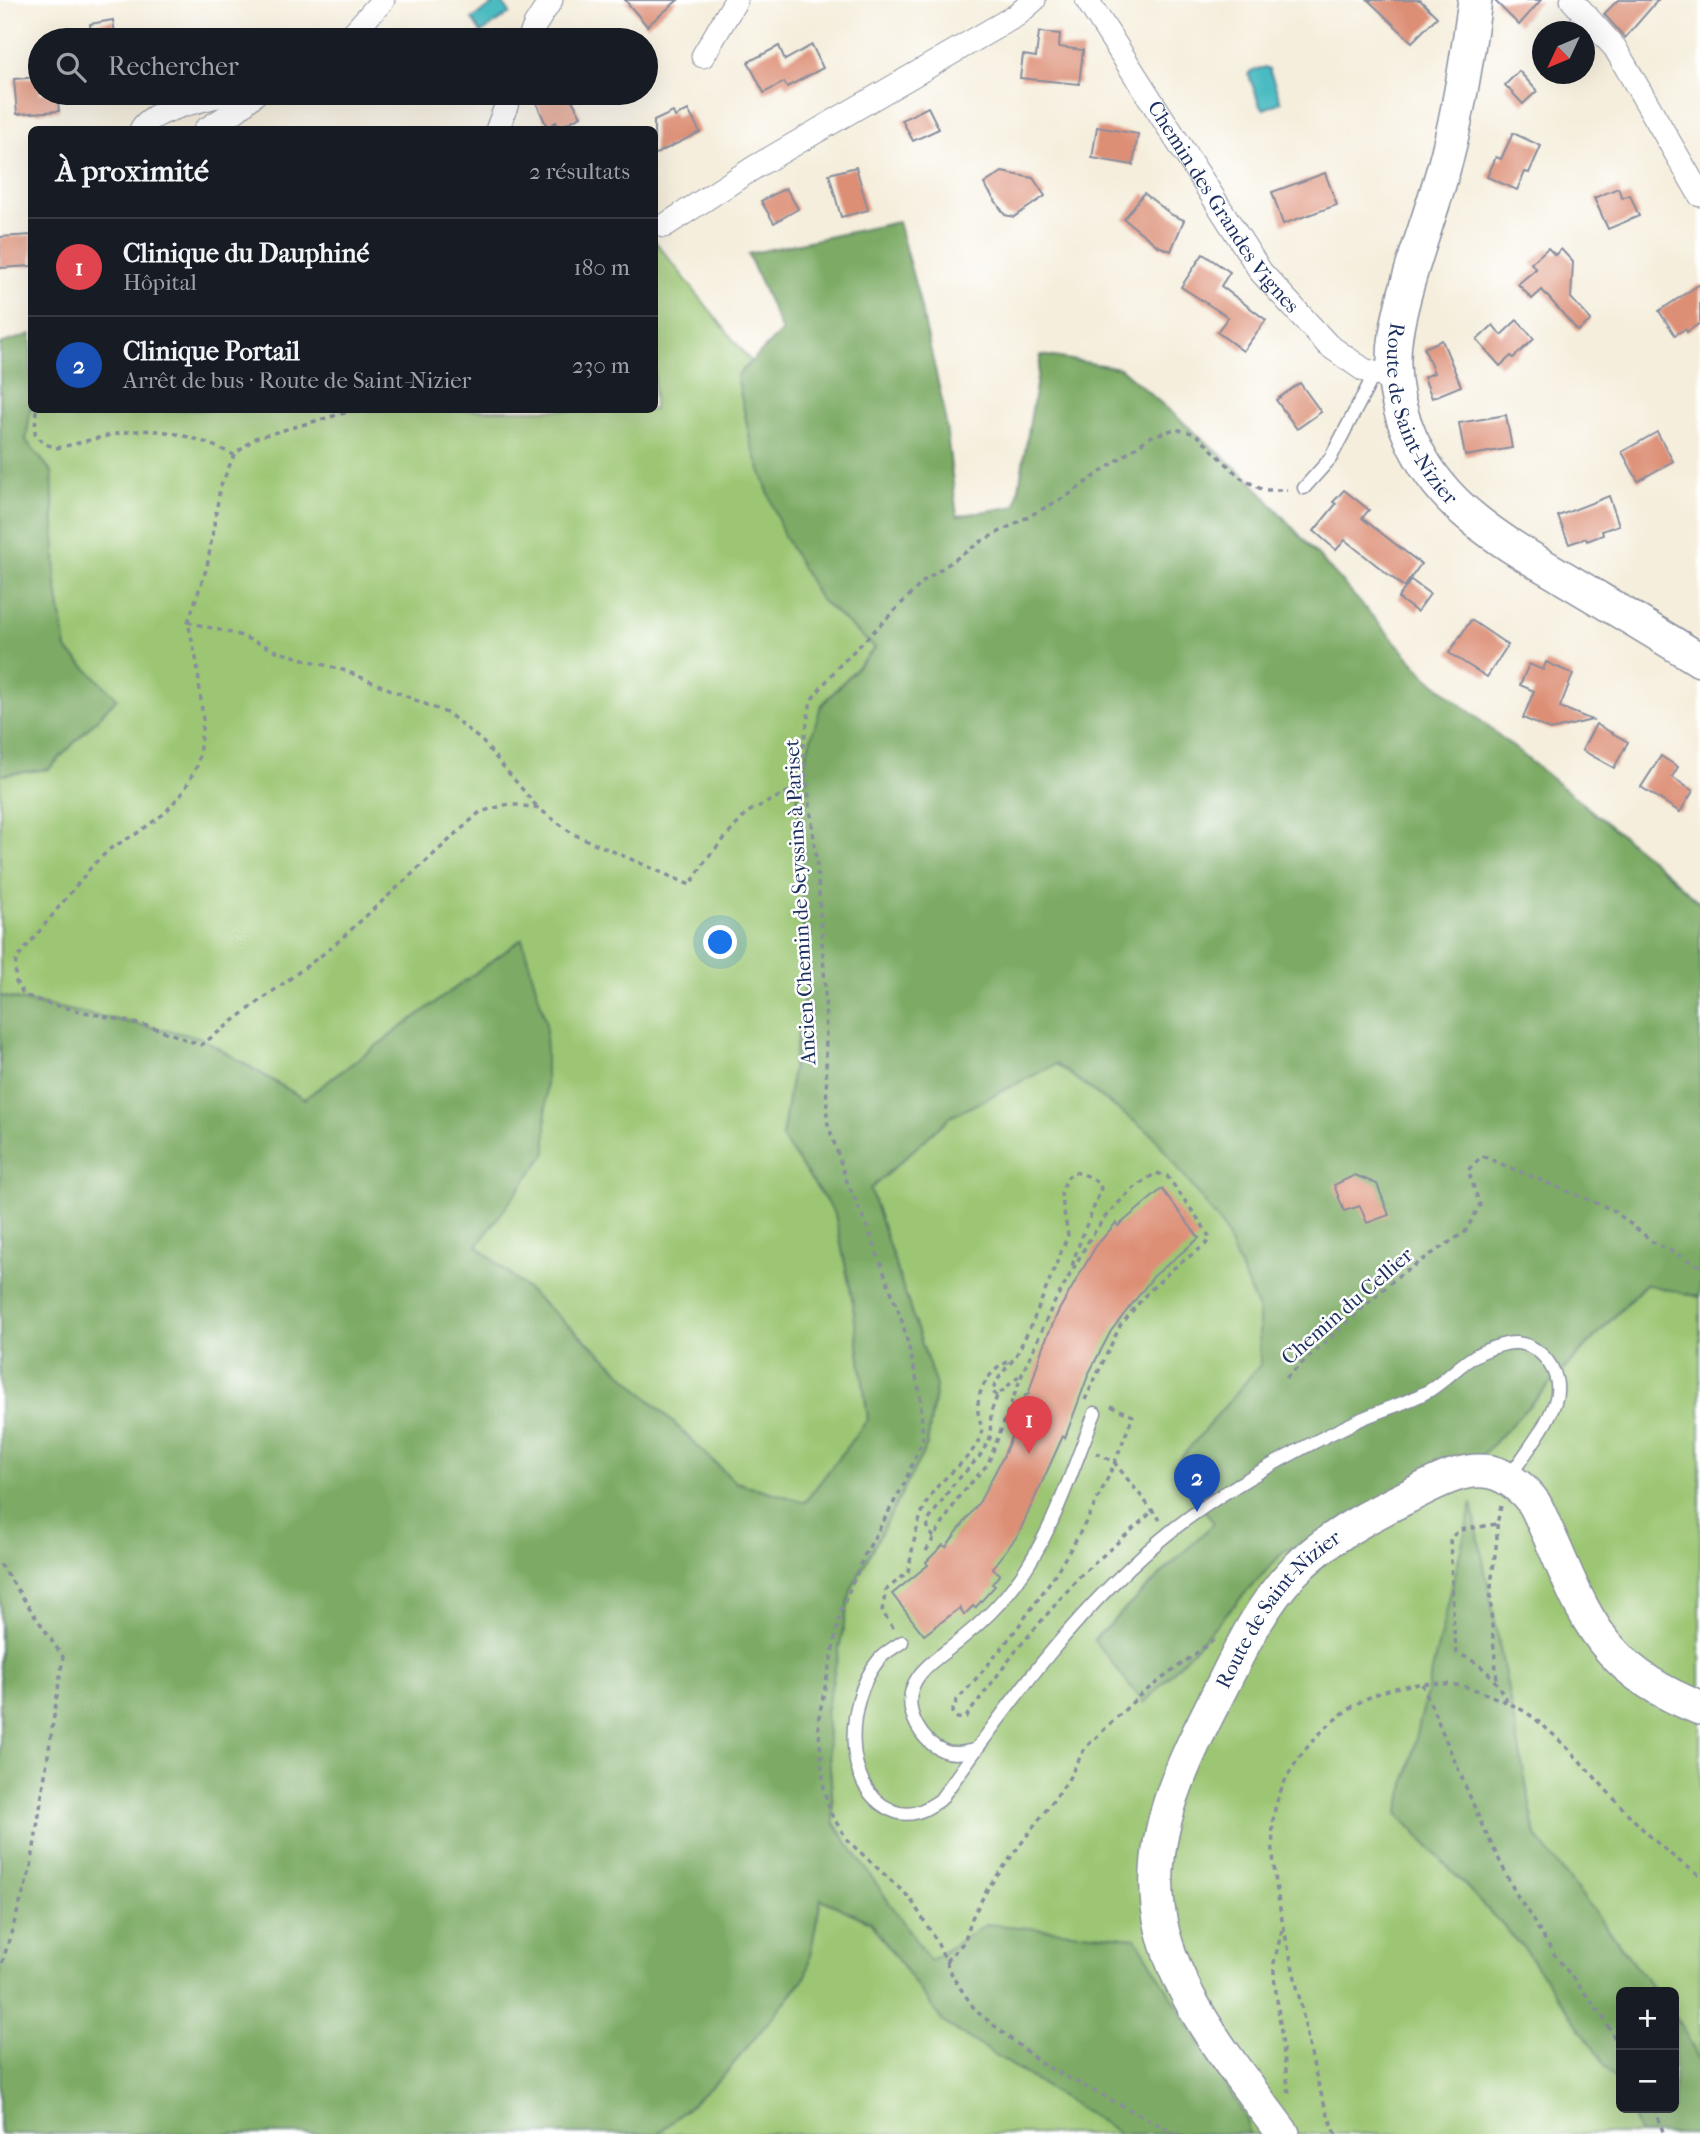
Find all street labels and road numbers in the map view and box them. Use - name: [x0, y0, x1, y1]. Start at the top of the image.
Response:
- street label: Chemin des Grandes Vignes: [1143, 96, 1305, 318]
- street label: Route de Saint-Nizier: [1382, 321, 1463, 509]
- street label: Ancien Chemin de Seyssins à Pariset: [779, 738, 821, 1067]
- street label: Chemin du Cellier: [1277, 1243, 1417, 1369]
- street label: Route de Saint-Nizier: [1211, 1525, 1345, 1692]

